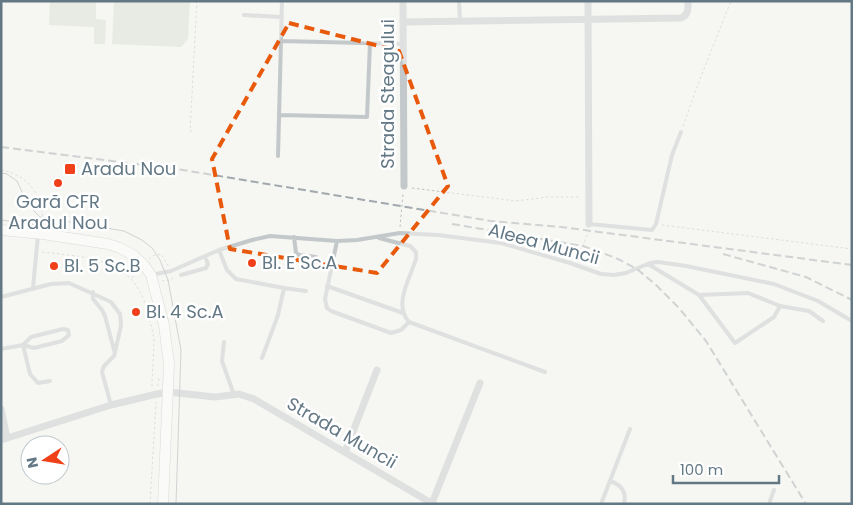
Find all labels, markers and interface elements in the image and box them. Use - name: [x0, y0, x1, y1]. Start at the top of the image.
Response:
- street label: Strada Steagului: [375, 19, 400, 169]
- place label: Aradu Nou: [81, 156, 176, 181]
- marker: Aradu Nou: [63, 162, 77, 176]
- marker: Gară CFR Aradul Nou: [52, 177, 64, 189]
- place label: Gară CFR Aradul Nou: [8, 189, 108, 235]
- street label: Aleea Muncii: [486, 217, 603, 270]
- place label: Bl. E Sc.A: [262, 250, 338, 275]
- place label: Bl. 5 Sc.B: [64, 253, 140, 278]
- marker: Bl. E Sc.A: [246, 257, 258, 269]
- marker: Bl. 5 Sc.B: [48, 260, 60, 272]
- place label: Bl. 4 Sc.A: [146, 299, 224, 324]
- marker: Bl. 4 Sc.A: [130, 306, 142, 318]
- street label: Strada Muncii: [283, 391, 402, 474]
- north arrow: [20, 435, 70, 485]
- scale bar: [673, 452, 779, 484]
- text: N: [21, 455, 43, 470]
- text: 100 m: [680, 459, 723, 480]

